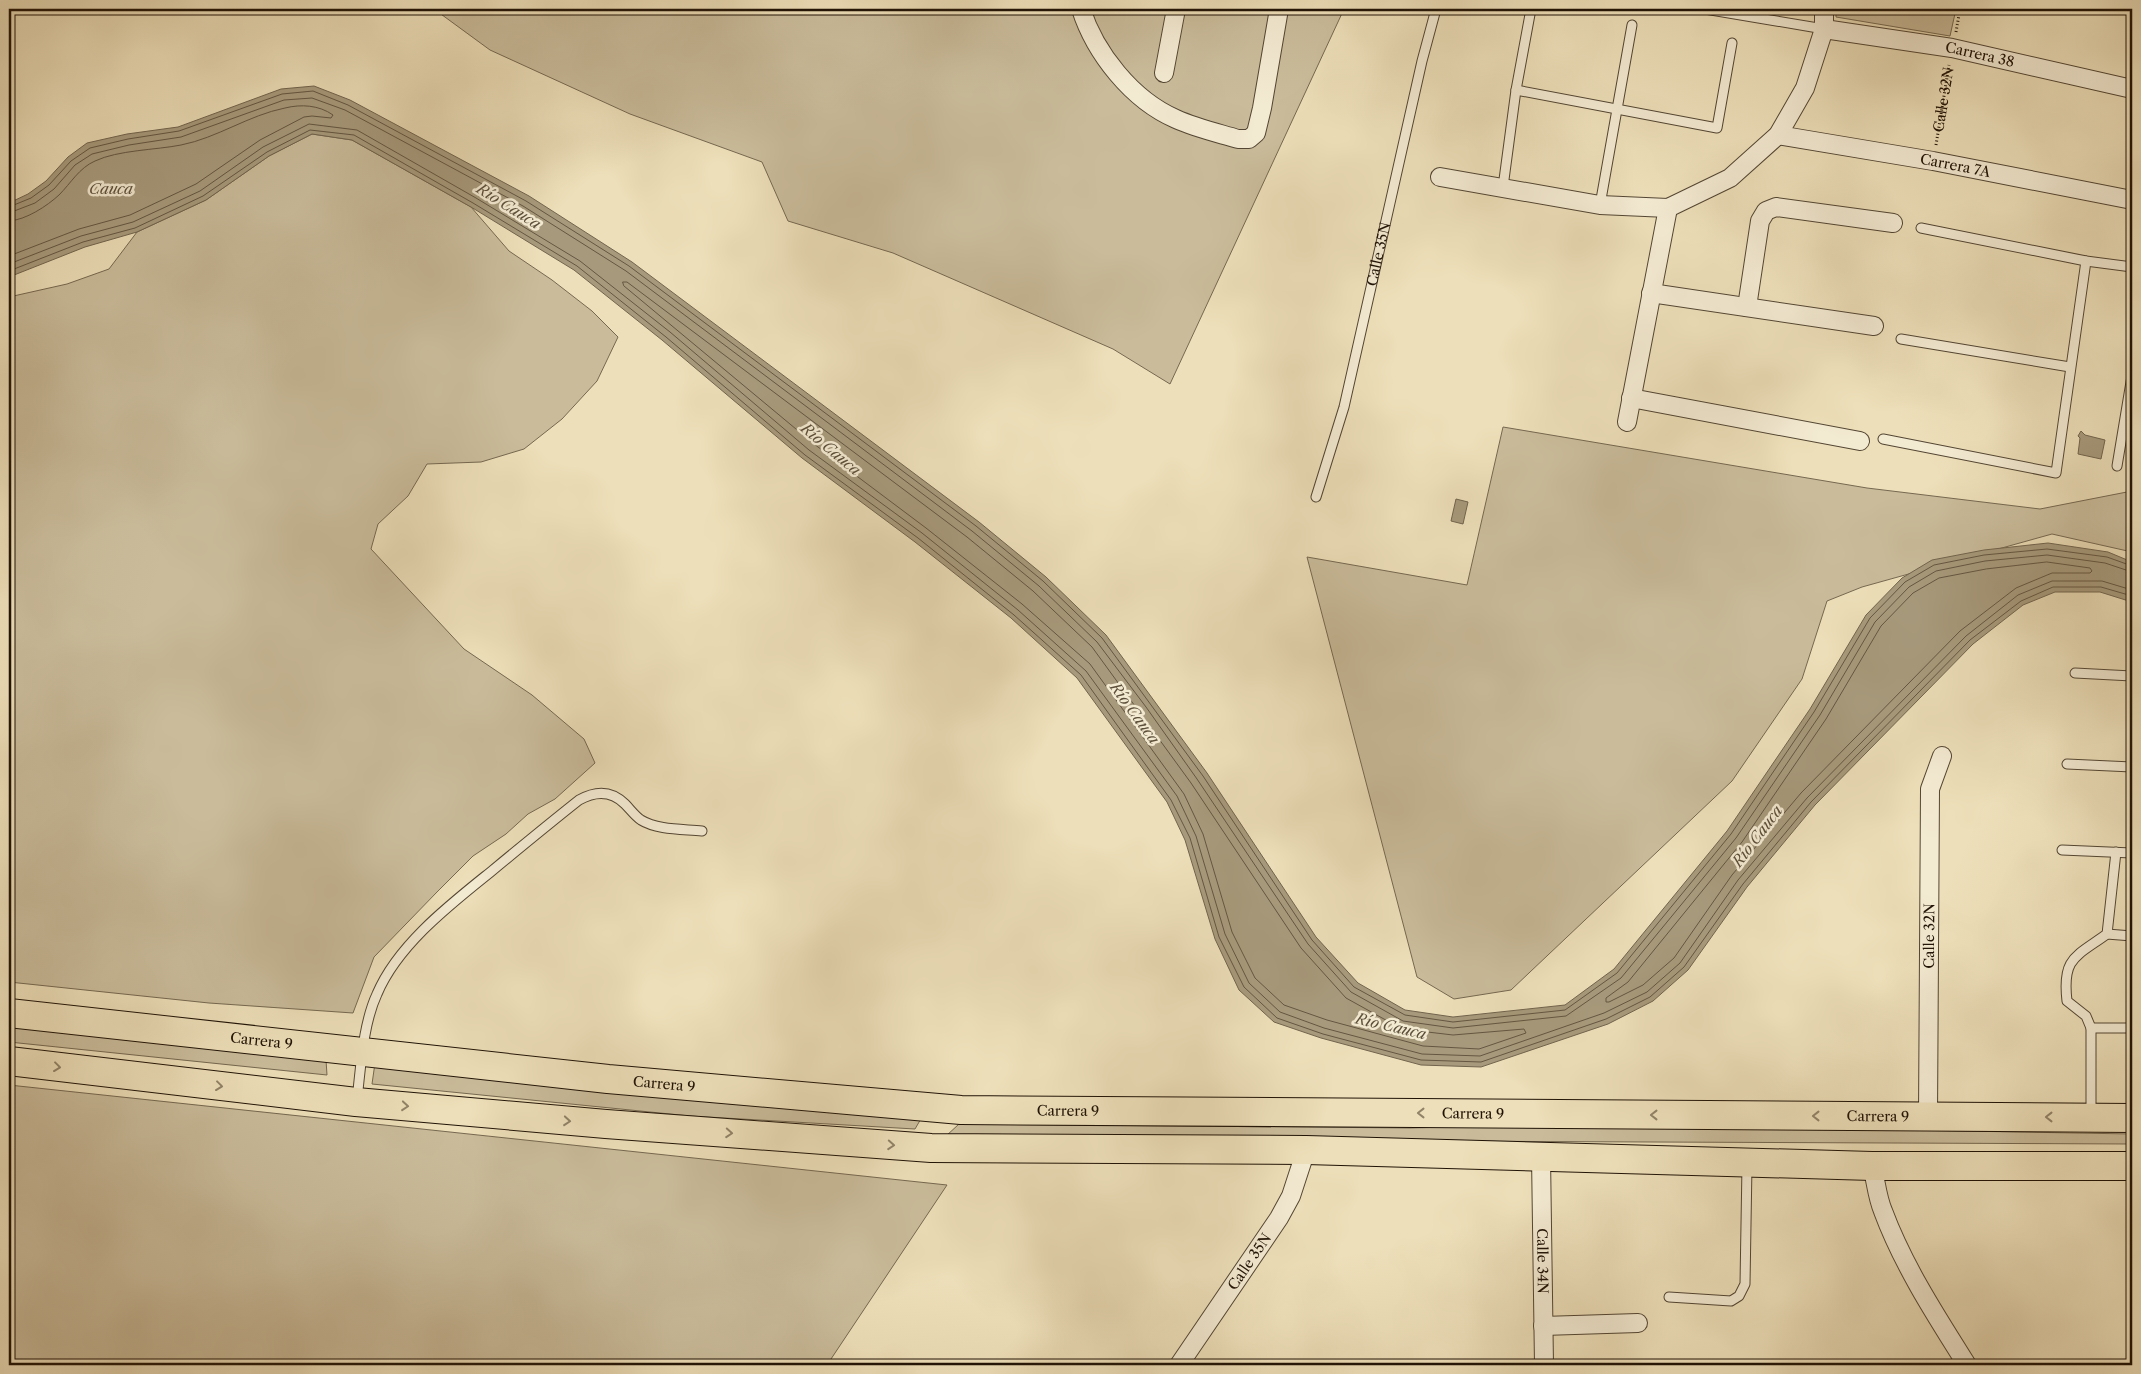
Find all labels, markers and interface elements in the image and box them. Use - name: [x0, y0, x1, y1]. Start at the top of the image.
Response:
- street label: Carrera 38: [1944, 38, 2016, 71]
- street label: Calle 32N: [1929, 65, 1958, 133]
- street label: Carrera 7A: [1919, 150, 1993, 181]
- water label: Río Cauca: [473, 178, 545, 233]
- water label: Cauca: [89, 179, 133, 198]
- street label: Calle 35N: [1363, 220, 1394, 288]
- water label: Río Cauca: [797, 418, 865, 479]
- water label: Río Cauca: [1106, 678, 1164, 748]
- water label: Río Cauca: [1727, 802, 1786, 871]
- street label: Calle 32N: [1920, 903, 1938, 969]
- water label: Río Cauca: [1353, 1008, 1428, 1043]
- street label: Carrera 9: [229, 1028, 294, 1053]
- one-way arrow: [53, 1061, 61, 1072]
- street label: Carrera 9: [632, 1072, 696, 1096]
- one-way arrow: [215, 1080, 223, 1091]
- one-way arrow: [401, 1100, 409, 1111]
- street label: Carrera 9: [1037, 1102, 1099, 1120]
- street label: Carrera 9: [1442, 1104, 1504, 1123]
- street label: Carrera 9: [1847, 1107, 1909, 1125]
- one-way arrow: [1417, 1108, 1425, 1119]
- one-way arrow: [1649, 1110, 1657, 1120]
- one-way arrow: [1812, 1111, 1820, 1121]
- one-way arrow: [2044, 1112, 2052, 1122]
- one-way arrow: [563, 1115, 571, 1126]
- one-way arrow: [725, 1127, 733, 1138]
- one-way arrow: [887, 1139, 895, 1150]
- street label: Calle 34N: [1533, 1228, 1552, 1294]
- street label: Calle 35N: [1224, 1229, 1275, 1294]

